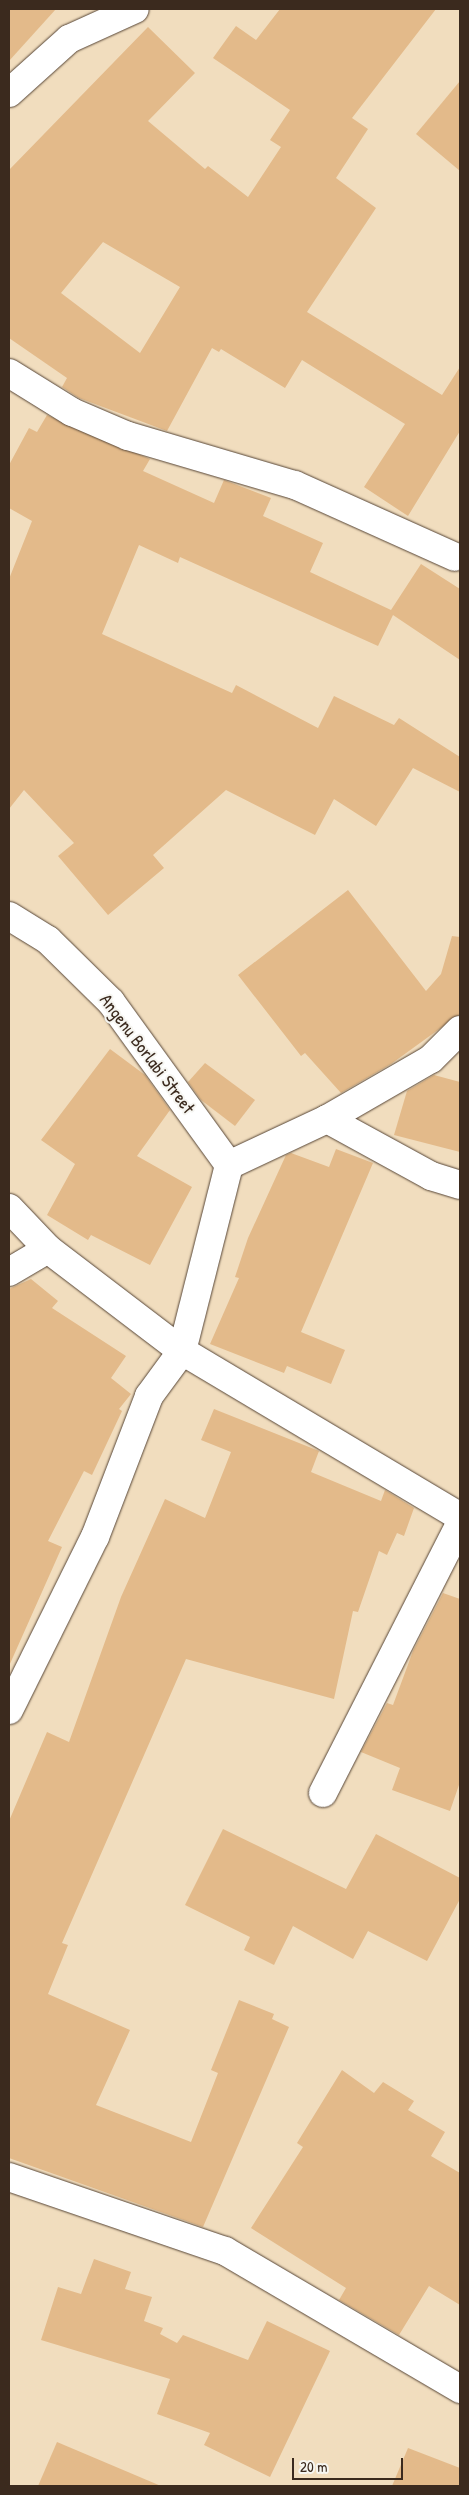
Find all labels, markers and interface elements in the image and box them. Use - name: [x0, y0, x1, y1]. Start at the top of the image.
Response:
- street label: Angenu Borlabi Street: [95, 990, 199, 1118]
- scale bar: [294, 2448, 405, 2480]
- text: 20 m: [300, 2456, 327, 2477]

